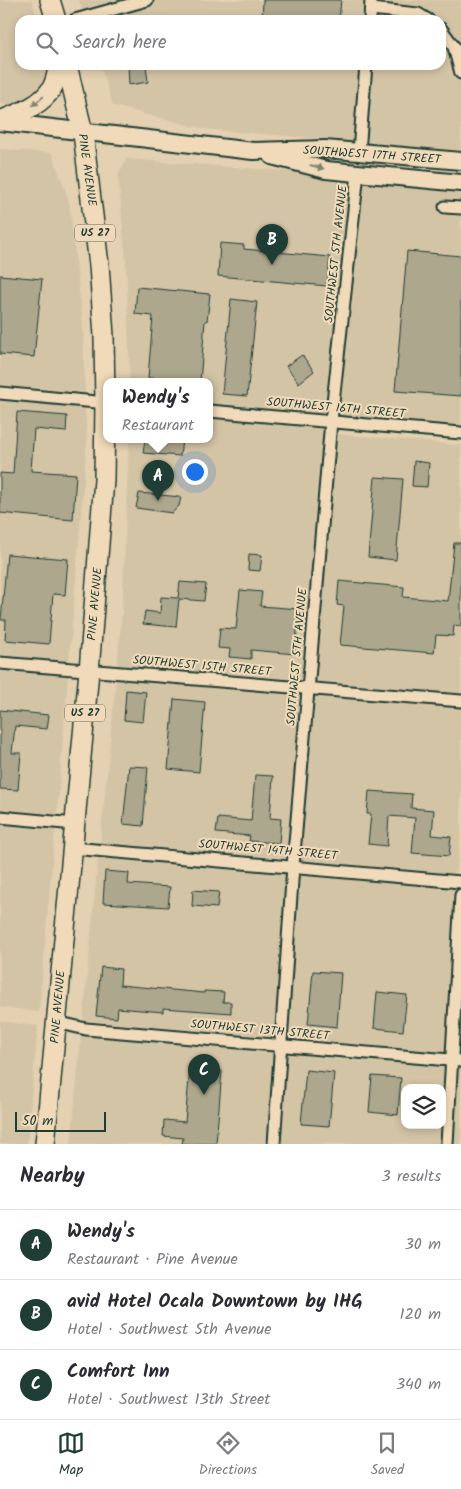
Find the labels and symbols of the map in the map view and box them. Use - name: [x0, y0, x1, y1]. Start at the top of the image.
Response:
- one-way arrow: [32, 96, 45, 107]
- street label: PINE AVENUE: [72, 132, 102, 209]
- street label: SOUTHWEST 17TH STREET: [302, 141, 443, 169]
- one-way arrow: [309, 164, 324, 172]
- street label: SOUTHWEST 5TH AVENUE: [319, 183, 353, 324]
- road number: US 27: [75, 224, 115, 242]
- pin: B: [256, 224, 288, 265]
- street label: SOUTHWEST 16TH STREET: [266, 392, 408, 424]
- your location: [182, 459, 208, 485]
- pin: A: [142, 460, 174, 501]
- street label: PINE AVENUE: [82, 566, 108, 641]
- street label: SOUTHWEST 5TH AVENUE: [282, 586, 313, 727]
- street label: SOUTHWEST 15TH STREET: [132, 650, 274, 682]
- road number: US 27: [65, 704, 105, 721]
- street label: SOUTHWEST 14TH STREET: [198, 834, 340, 866]
- street label: PINE AVENUE: [45, 969, 71, 1044]
- street label: SOUTHWEST 13TH STREET: [190, 1014, 332, 1046]
- pin: C: [188, 1054, 220, 1095]
- scale bar: [15, 1109, 106, 1132]

